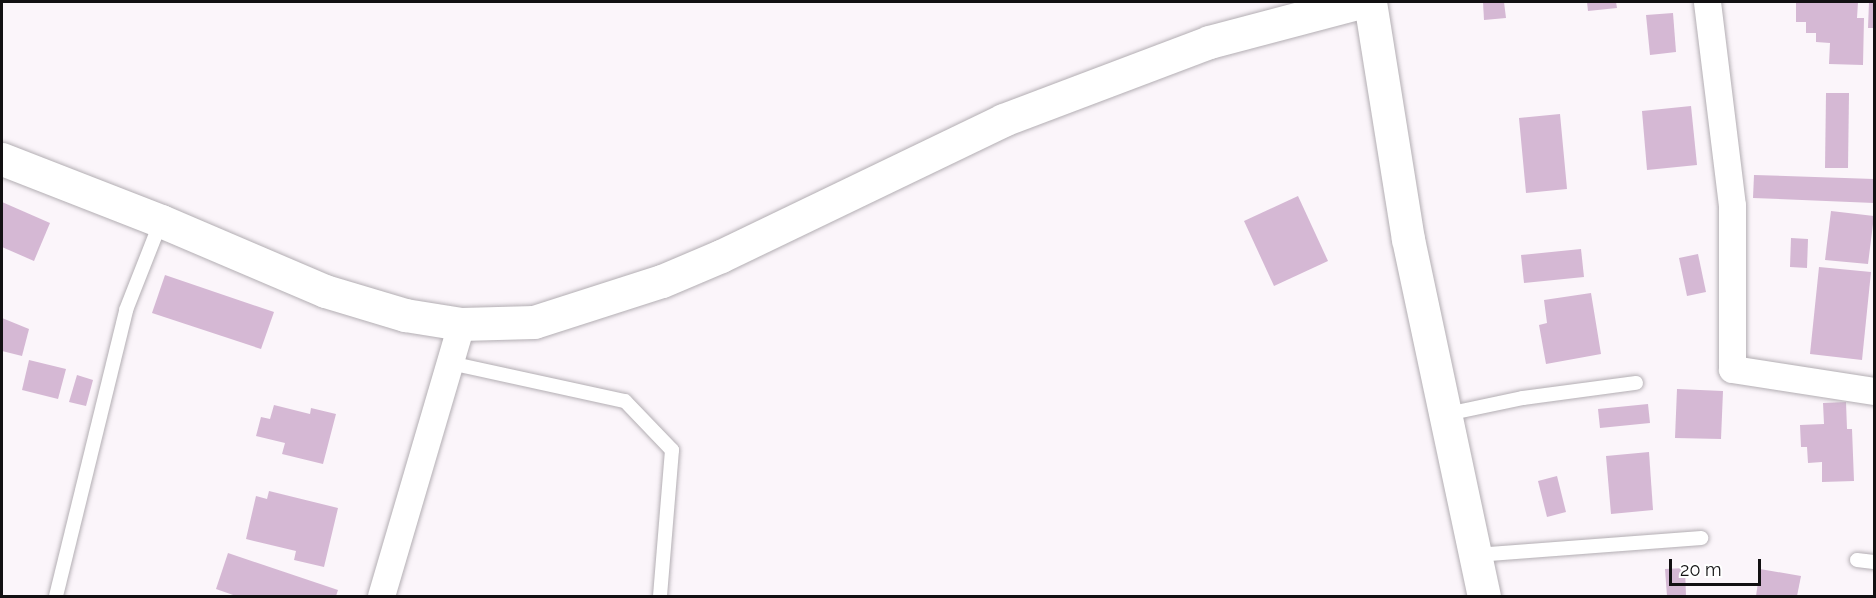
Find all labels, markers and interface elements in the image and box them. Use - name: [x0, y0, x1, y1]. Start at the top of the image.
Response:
- scale bar: [1672, 547, 1764, 585]
- text: 20 m: [1680, 559, 1722, 580]

